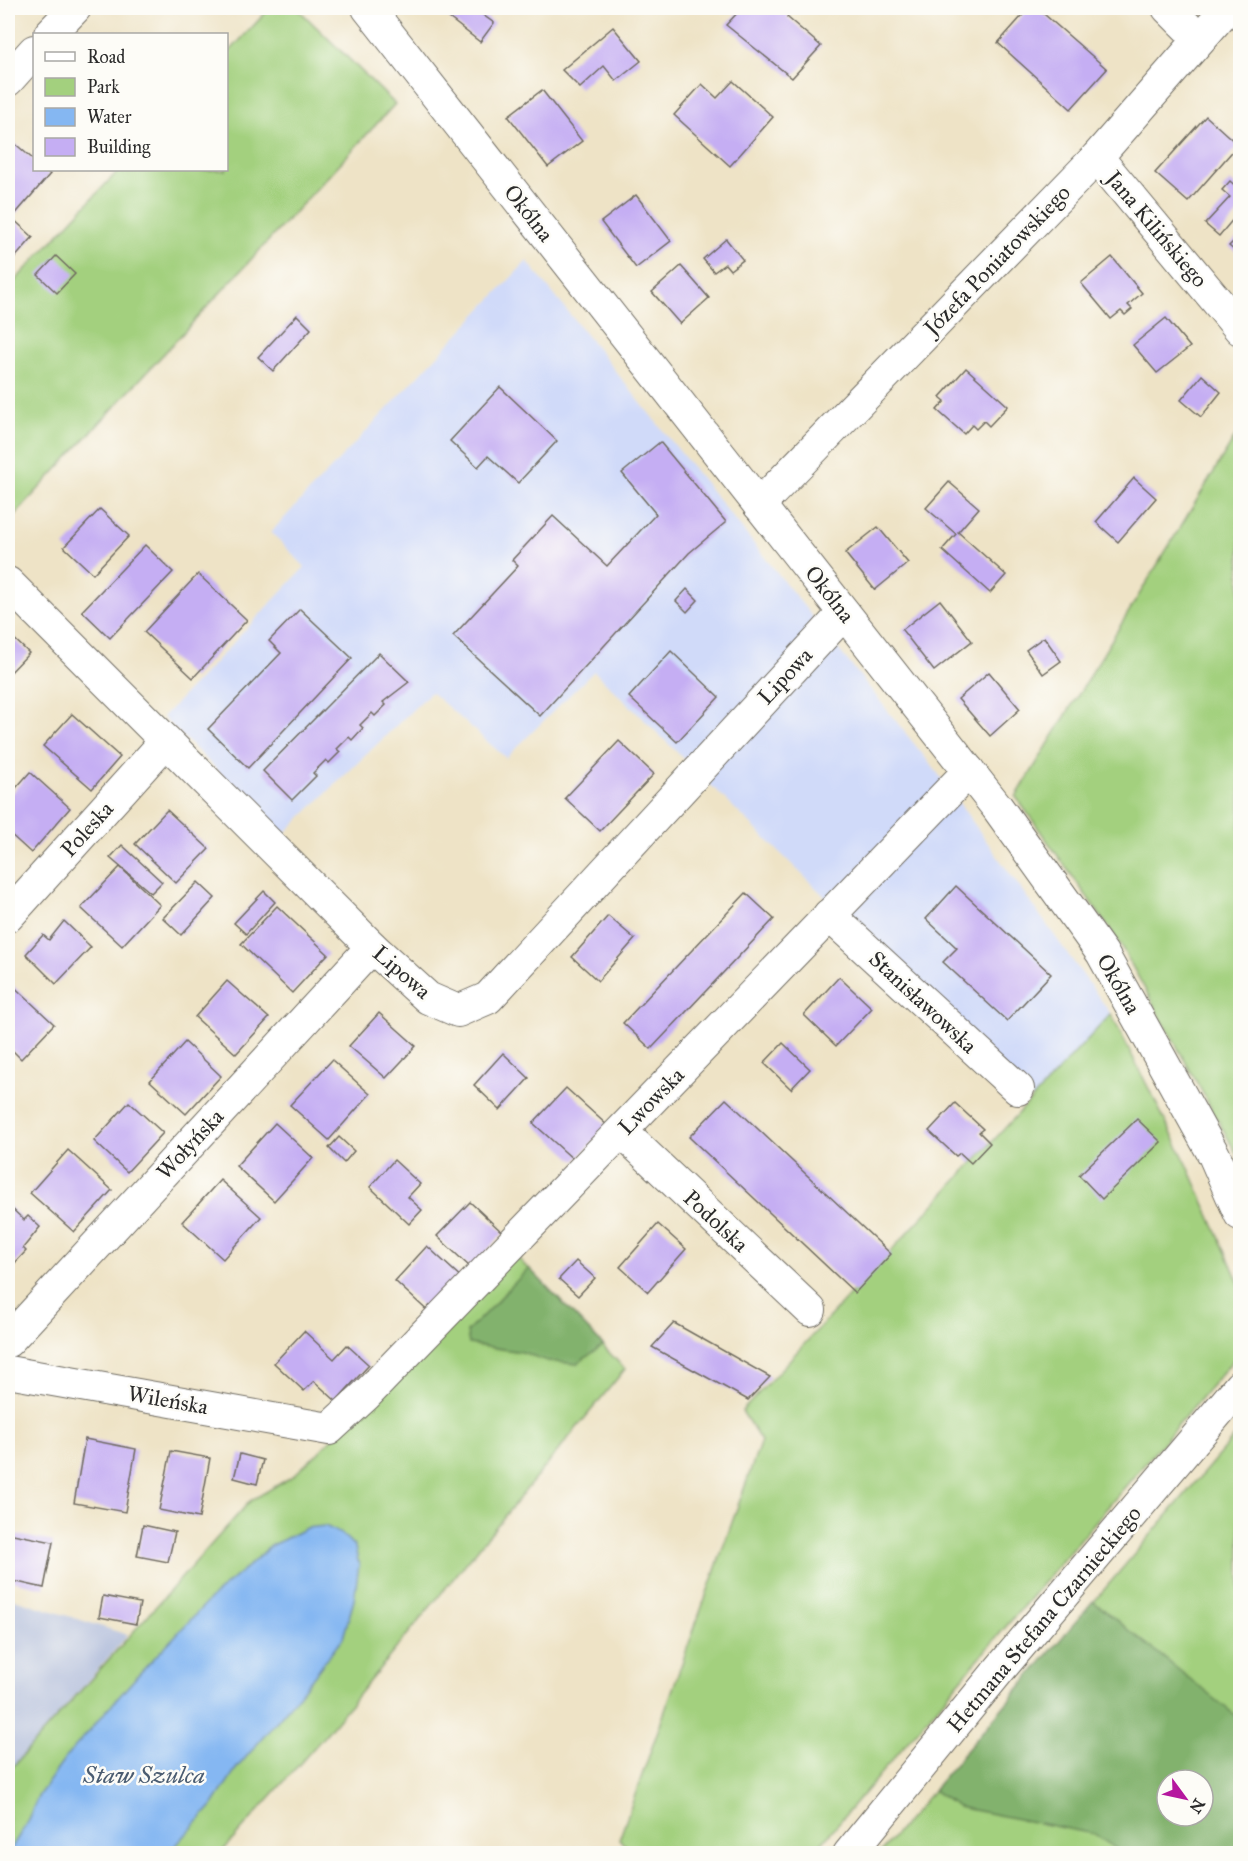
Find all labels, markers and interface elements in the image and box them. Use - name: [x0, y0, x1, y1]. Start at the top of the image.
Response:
- legend: [33, 33, 228, 171]
- text: Road: [87, 46, 125, 68]
- text: Park: [87, 76, 120, 98]
- text: Water: [87, 106, 132, 128]
- text: Building: [87, 136, 151, 159]
- street label: Jana Kilińskiego: [1099, 164, 1214, 293]
- street label: Okólna: [498, 179, 560, 247]
- street label: Józefa Poniatowskiego: [917, 179, 1076, 342]
- street label: Okólna: [799, 560, 861, 628]
- street label: Lipowa: [752, 641, 819, 710]
- street label: Poleska: [55, 795, 119, 862]
- street label: Lipowa: [367, 939, 437, 1005]
- street label: Stanisławowska: [863, 945, 983, 1059]
- street label: Okólna: [1091, 949, 1147, 1019]
- street label: Lwowska: [612, 1061, 690, 1140]
- street label: Wołyńska: [151, 1103, 230, 1185]
- street label: Podolska: [678, 1184, 755, 1258]
- street label: Wileńska: [126, 1380, 211, 1420]
- street label: Hetmana Stefana Czarnieckiego: [941, 1500, 1147, 1738]
- water label: Staw Szulca: [82, 1760, 205, 1790]
- north arrow: [1155, 1768, 1215, 1828]
- text: N: [1185, 1795, 1209, 1817]

